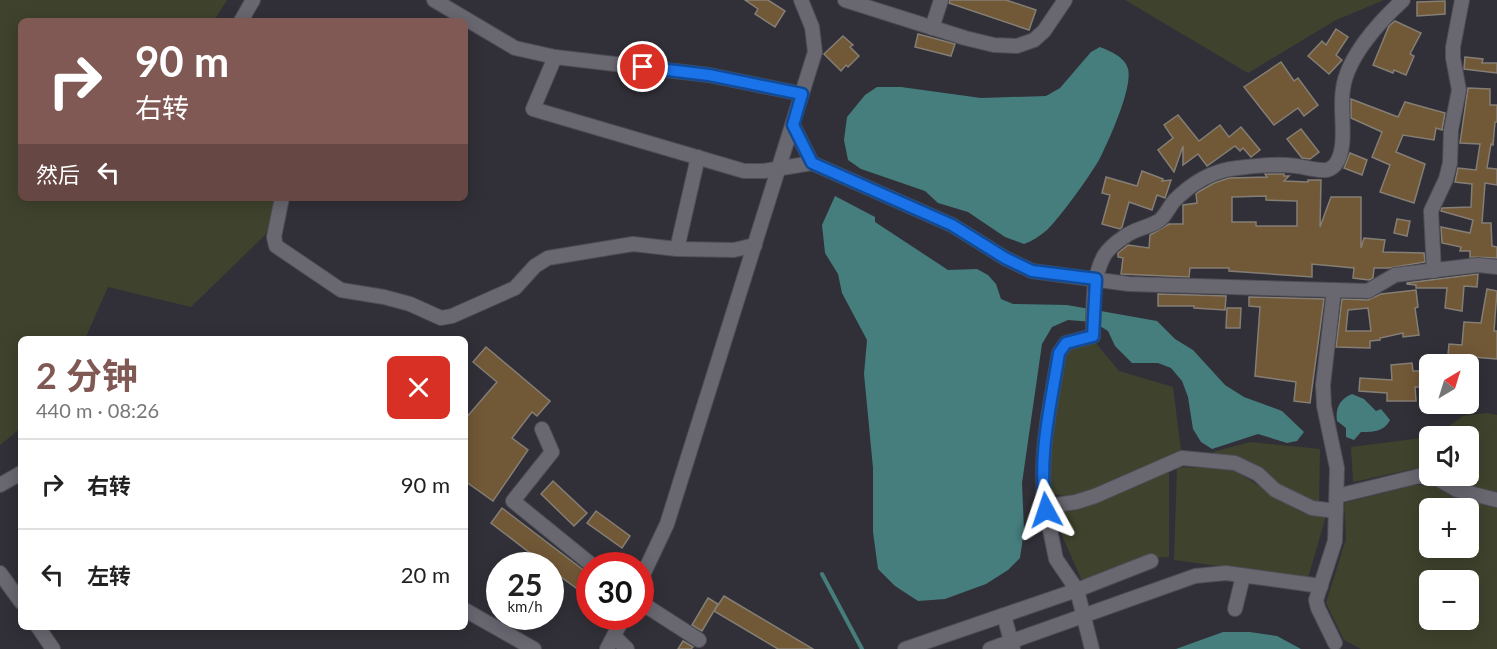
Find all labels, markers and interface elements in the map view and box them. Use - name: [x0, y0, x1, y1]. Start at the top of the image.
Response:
- text: 90 m: [135, 36, 229, 86]
- pin: [617, 41, 668, 92]
- icon: right: [36, 42, 114, 120]
- icon: arrive: [626, 50, 659, 83]
- text: 右转: [135, 91, 189, 124]
- icon: left: [92, 156, 125, 189]
- text: 然后: [36, 161, 80, 188]
- text: 2 分钟: [36, 353, 138, 397]
- north arrow: [1419, 354, 1479, 414]
- map controls: [1419, 354, 1479, 630]
- button: close: [387, 356, 450, 419]
- text: 440 m · 08:26: [36, 398, 159, 422]
- button: sound: [1419, 426, 1479, 486]
- icon: right: [36, 468, 69, 501]
- text: 90 m: [401, 471, 450, 498]
- text: 右转: [87, 472, 131, 499]
- position arrow: [1014, 478, 1078, 542]
- button: +: [1419, 498, 1479, 558]
- speed limit sign: 30: [576, 552, 654, 630]
- icon: left: [36, 558, 69, 591]
- text: 20 m: [401, 561, 450, 588]
- text: 左转: [87, 562, 131, 589]
- text: 25: [508, 566, 542, 602]
- button: −: [1419, 570, 1479, 630]
- text: km/h: [507, 597, 543, 615]

